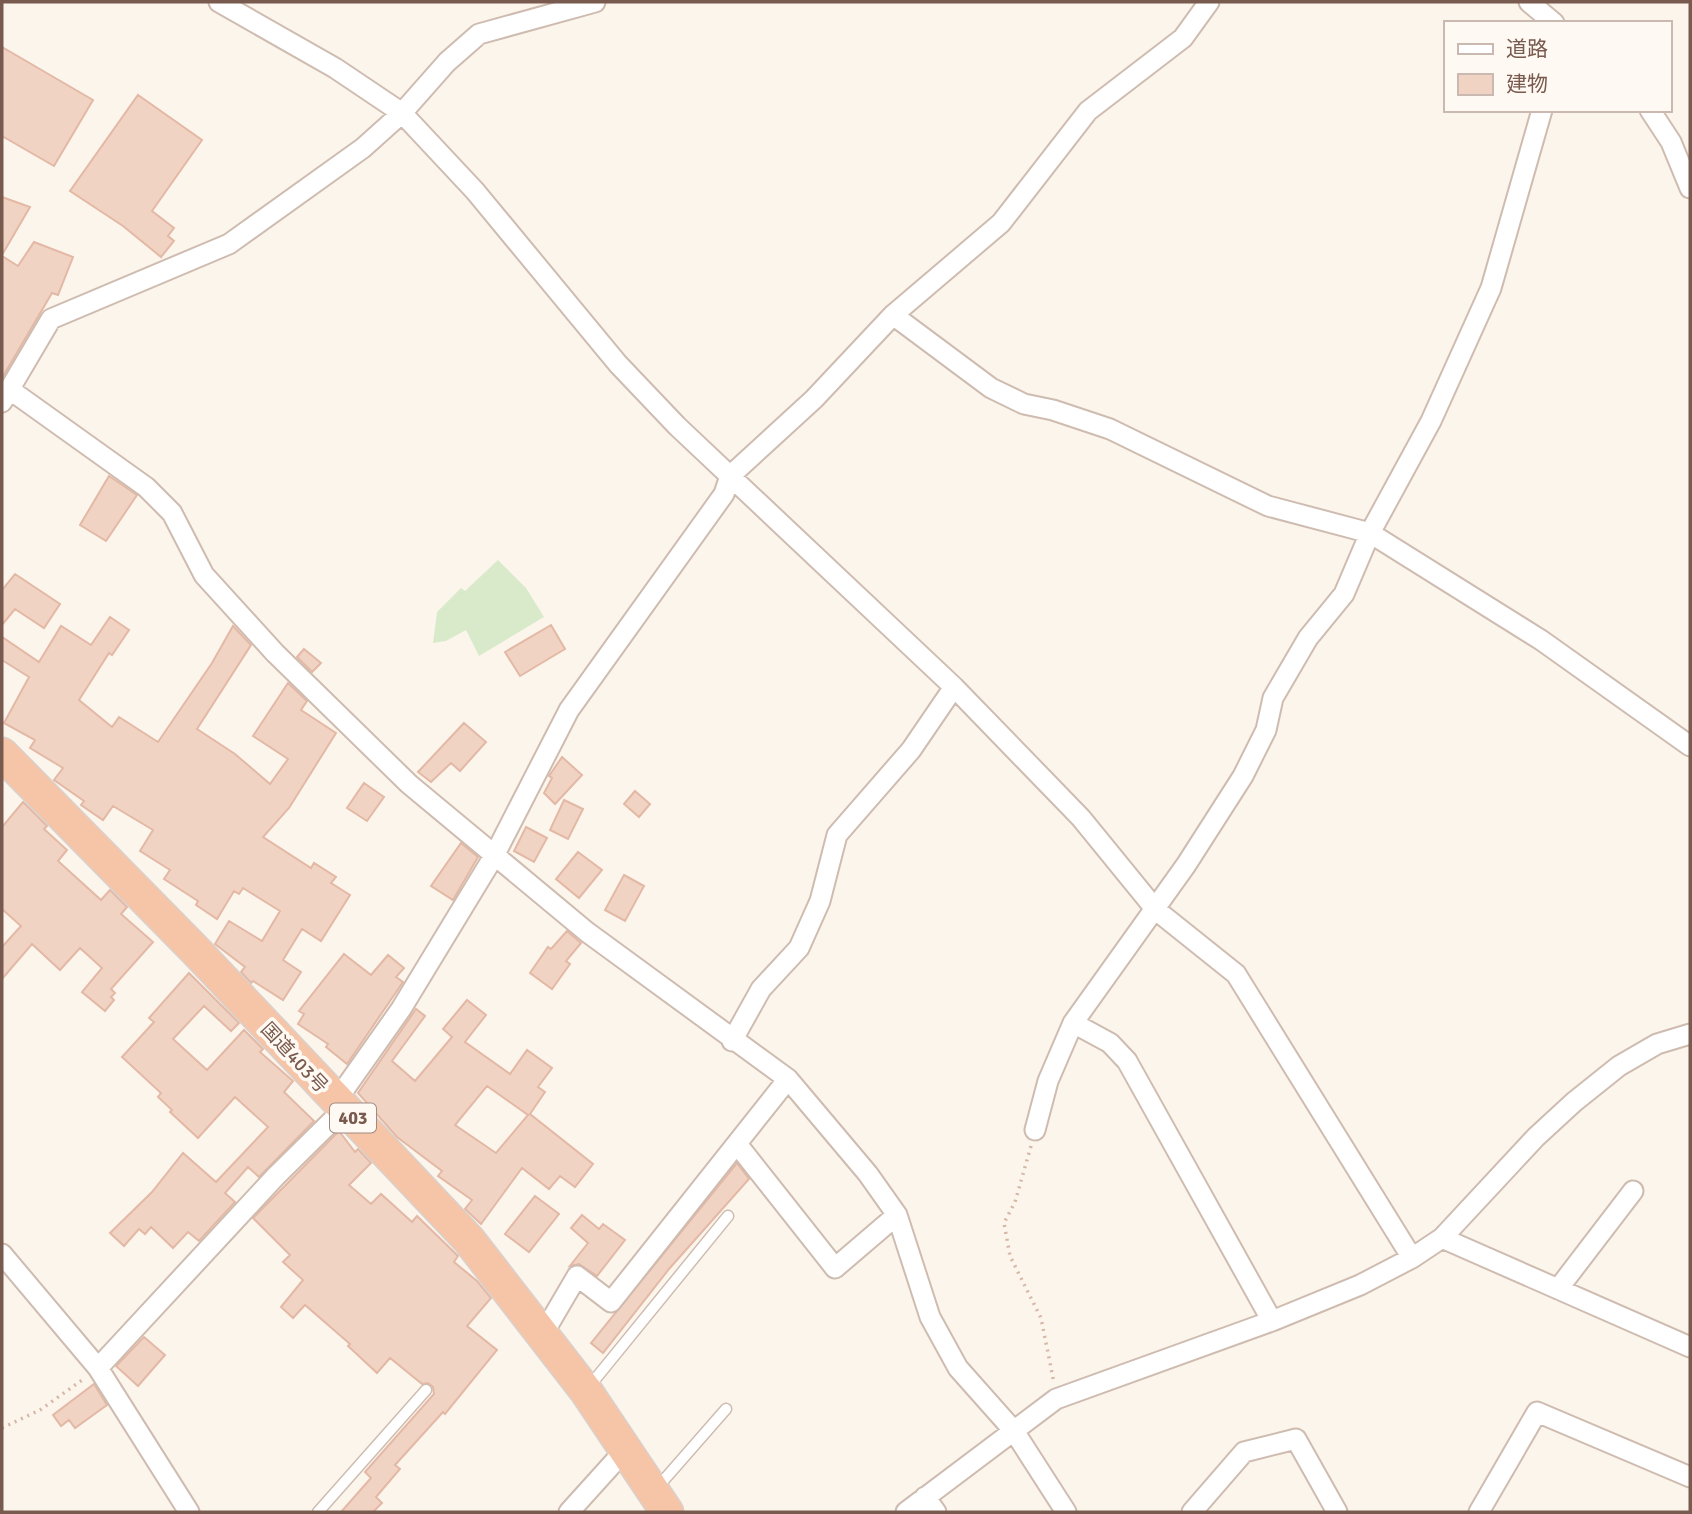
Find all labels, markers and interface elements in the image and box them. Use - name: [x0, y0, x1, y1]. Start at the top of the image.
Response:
- legend: [1444, 21, 1671, 112]
- text: 道路: [1506, 36, 1548, 62]
- text: 建物: [1506, 71, 1548, 97]
- street label: 国道403号: [256, 1017, 333, 1098]
- road number: 403: [330, 1104, 376, 1133]

